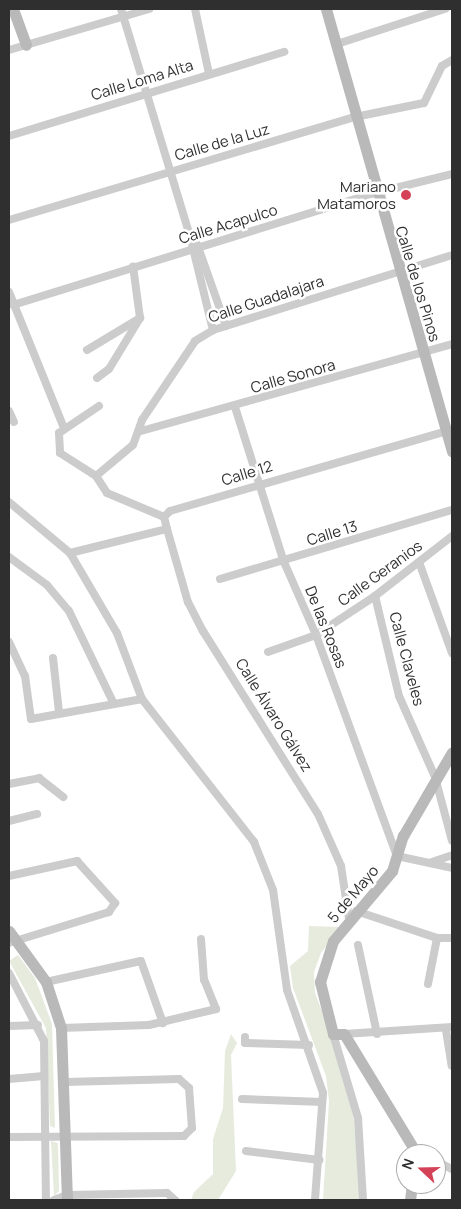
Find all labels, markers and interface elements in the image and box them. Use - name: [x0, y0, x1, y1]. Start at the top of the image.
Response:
- street label: Calle Loma Alta: [89, 56, 195, 104]
- street label: Calle de la Luz: [172, 120, 272, 164]
- place label: Mariano Matamoros: [317, 177, 396, 212]
- marker: Mariano Matamoros: [400, 189, 412, 201]
- street label: Calle Acapulco: [177, 200, 279, 248]
- street label: Calle de los Pinos: [392, 224, 444, 344]
- street label: Calle Guadalajara: [206, 272, 326, 326]
- street label: Calle Sonora: [249, 355, 337, 397]
- street label: Calle 12: [219, 457, 275, 489]
- street label: Calle 13: [305, 517, 359, 549]
- street label: Calle Geranios: [334, 536, 426, 610]
- street label: De las Rosas: [301, 583, 351, 671]
- street label: Calle Claveles: [386, 610, 428, 708]
- street label: Calle Álvaro Gálvez: [232, 655, 316, 775]
- street label: 5 de Mayo: [324, 862, 382, 926]
- north arrow: [396, 1144, 446, 1194]
- text: N: [397, 1156, 418, 1172]

